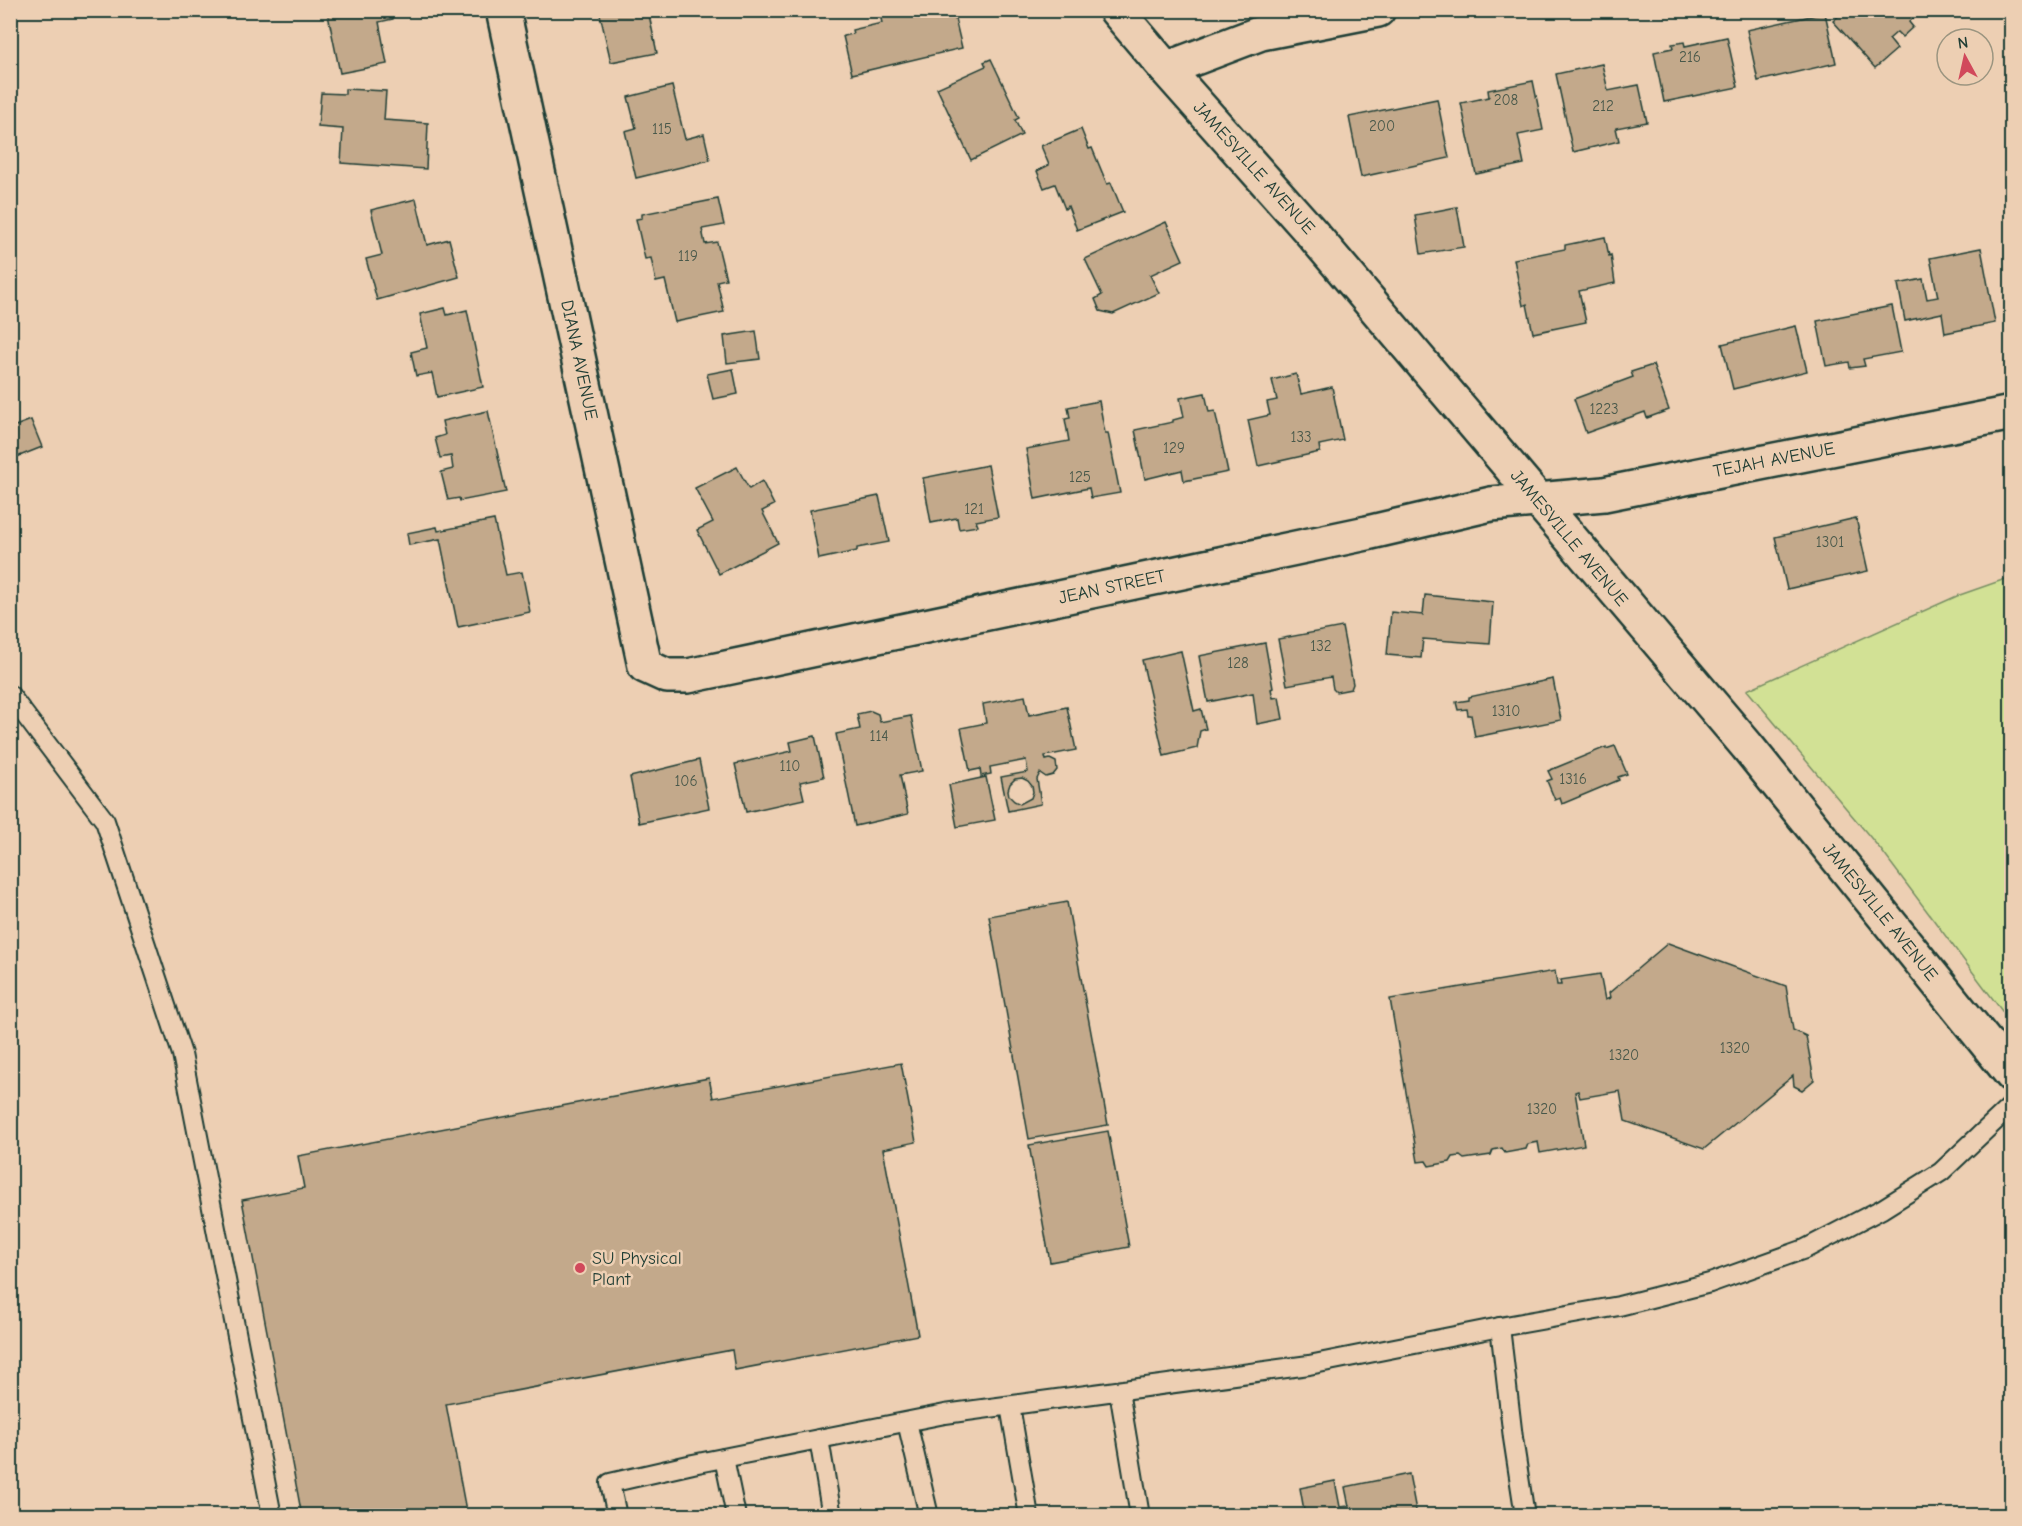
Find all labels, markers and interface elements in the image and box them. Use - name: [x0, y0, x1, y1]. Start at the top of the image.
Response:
- north arrow: [1935, 27, 1995, 87]
- text: N: [1957, 33, 1969, 53]
- house number: 216: [1679, 48, 1701, 66]
- house number: 208: [1494, 91, 1518, 109]
- street label: JAMESVILLE AVENUE: [1189, 97, 1319, 239]
- house number: 212: [1592, 97, 1614, 115]
- house number: 200: [1369, 117, 1395, 135]
- house number: 115: [652, 120, 672, 138]
- house number: 119: [678, 247, 698, 265]
- street label: DIANA AVENUE: [556, 298, 602, 422]
- house number: 1223: [1589, 400, 1619, 418]
- house number: 133: [1290, 428, 1312, 446]
- street label: TEJAH AVENUE: [1711, 438, 1837, 482]
- house number: 129: [1163, 439, 1185, 457]
- street label: JAMESVILLE AVENUE: [1506, 466, 1632, 611]
- house number: 125: [1069, 468, 1091, 486]
- house number: 121: [964, 500, 984, 518]
- house number: 1301: [1816, 533, 1844, 551]
- street label: JEAN STREET: [1057, 565, 1168, 609]
- house number: 132: [1310, 637, 1332, 655]
- house number: 128: [1227, 654, 1249, 672]
- house number: 1310: [1492, 702, 1520, 720]
- house number: 114: [869, 727, 889, 745]
- house number: 110: [779, 757, 801, 775]
- house number: 1316: [1559, 770, 1587, 788]
- house number: 106: [674, 772, 698, 790]
- street label: JAMESVILLE AVENUE: [1818, 839, 1942, 985]
- house number: 1320: [1720, 1039, 1750, 1057]
- house number: 1320: [1609, 1046, 1639, 1064]
- house number: 1320: [1527, 1100, 1557, 1118]
- place label: SU Physical Plant: [592, 1248, 682, 1290]
- marker: SU Physical Plant: [573, 1261, 587, 1275]

